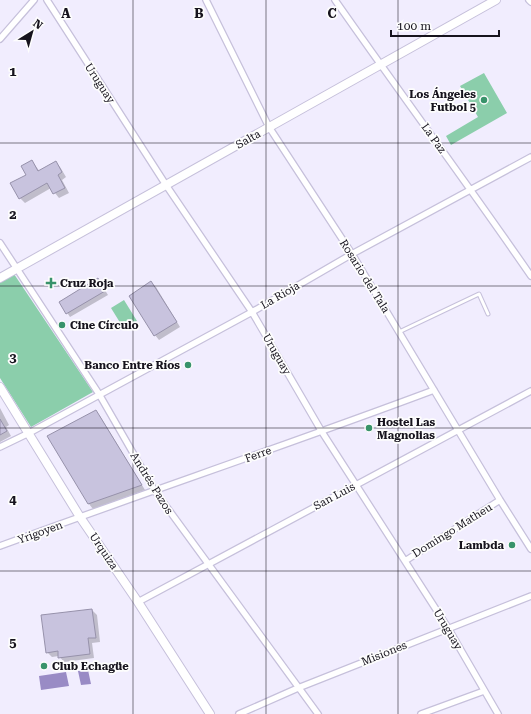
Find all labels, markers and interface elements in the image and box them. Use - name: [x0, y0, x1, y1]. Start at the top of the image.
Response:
- text: A: [61, 6, 71, 21]
- text: B: [194, 6, 204, 21]
- text: C: [327, 6, 337, 21]
- north arrow: [12, 12, 52, 52]
- scale bar: [391, 12, 499, 38]
- text: N: [30, 17, 45, 32]
- text: 100 m: [397, 19, 431, 33]
- street label: Uruguay: [82, 61, 118, 106]
- text: 1: [9, 64, 17, 79]
- place label: Los Ángeles Futbol 5: [409, 87, 476, 114]
- marker: Los Ángeles Futbol 5: [479, 95, 489, 105]
- street label: La Paz: [418, 121, 449, 156]
- street label: Salta: [234, 127, 263, 152]
- text: 2: [9, 207, 17, 222]
- street label: Rosario del Tala: [337, 237, 392, 315]
- marker: Cruz Roja: [45, 277, 57, 289]
- place label: Cruz Roja: [60, 277, 114, 290]
- street label: La Rioja: [258, 279, 302, 312]
- place label: Cine Círculo: [70, 319, 139, 332]
- marker: Cine Círculo: [57, 320, 67, 330]
- street label: Uruguay: [260, 331, 294, 378]
- text: 3: [9, 350, 17, 365]
- place label: Banco Entre Ríos: [84, 359, 180, 372]
- marker: Banco Entre Ríos: [183, 360, 193, 370]
- place label: Hostel Las Magnolias: [377, 416, 436, 442]
- marker: Hostel Las Magnolias: [364, 423, 374, 433]
- street label: Ferre: [243, 444, 273, 465]
- street label: Andrés Pazos: [127, 450, 176, 516]
- street label: San Luis: [311, 480, 357, 513]
- text: 4: [9, 492, 17, 507]
- street label: Domingo Matheu: [410, 501, 495, 560]
- street label: Yrigoyen: [16, 518, 64, 547]
- street label: Urquiza: [87, 530, 121, 572]
- place label: Lambda: [459, 539, 505, 552]
- marker: Lambda: [507, 540, 517, 550]
- street label: Uruguay: [430, 606, 465, 652]
- text: 5: [9, 635, 17, 650]
- street label: Misiones: [360, 638, 409, 668]
- place label: Club Echagüe: [52, 660, 129, 673]
- marker: Club Echagüe: [39, 661, 49, 671]

